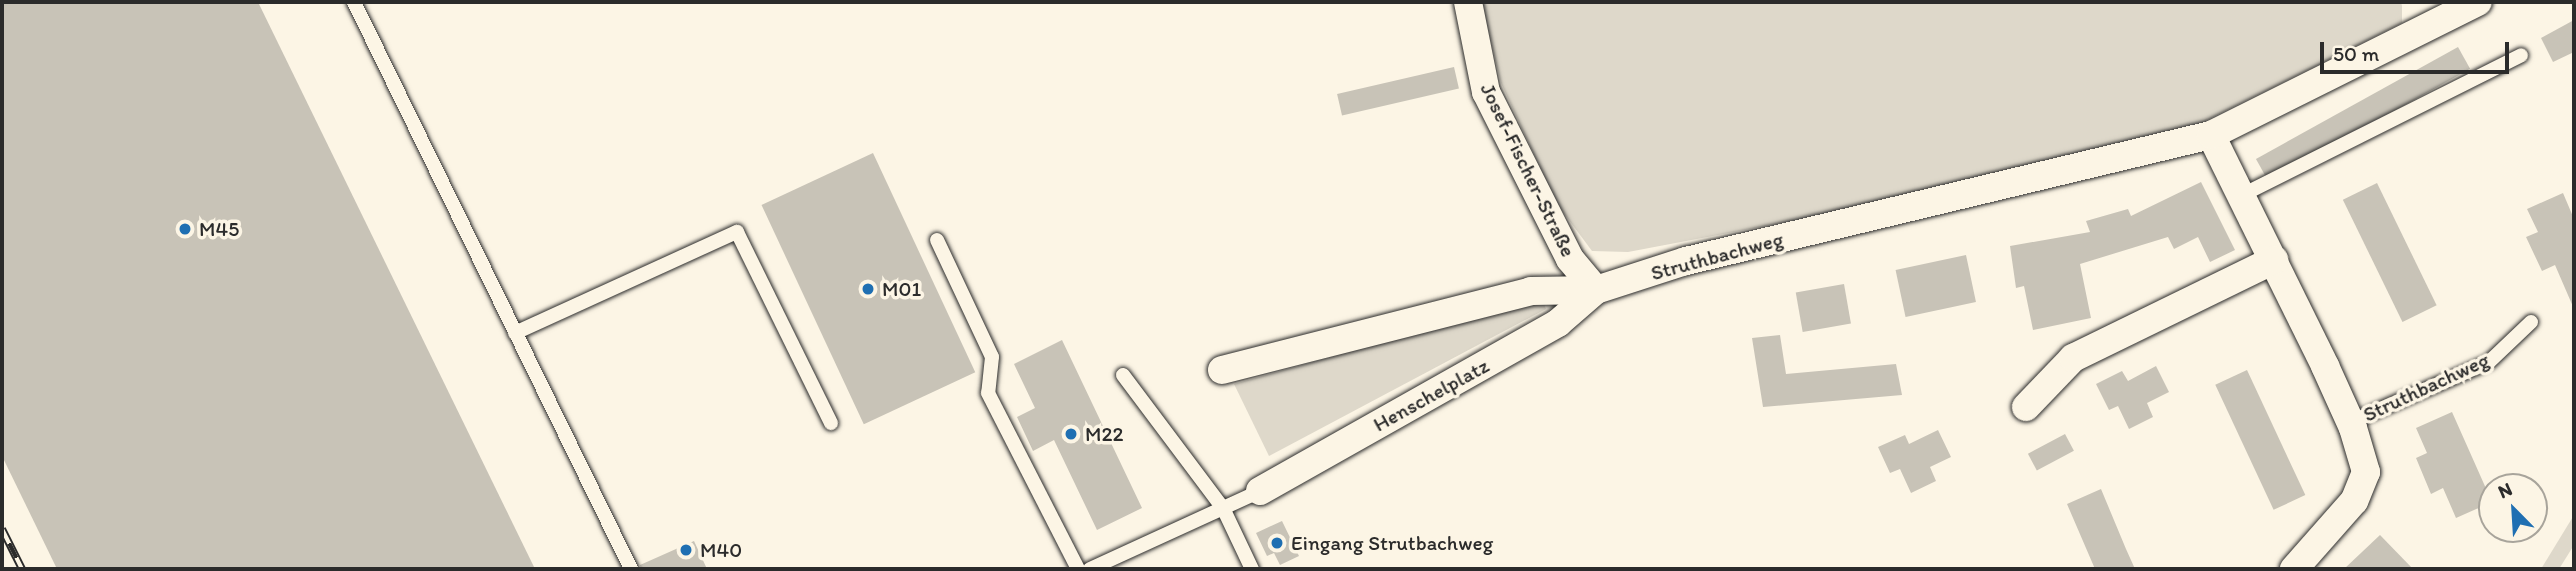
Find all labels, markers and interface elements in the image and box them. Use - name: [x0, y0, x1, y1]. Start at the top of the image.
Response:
- scale bar: [2324, 28, 2513, 72]
- text: 50 m: [2333, 41, 2379, 66]
- street label: Josef-Fischer-Straße: [1475, 79, 1581, 261]
- place label: M45: [199, 216, 239, 242]
- marker: M45: [177, 221, 193, 237]
- street label: Struthbachweg: [1648, 226, 1786, 286]
- place label: M01: [882, 276, 921, 302]
- marker: M01: [860, 281, 876, 297]
- street label: Struthbachweg: [2359, 347, 2493, 427]
- street label: Henschelplatz: [1369, 353, 1493, 437]
- place label: M22: [1085, 421, 1124, 447]
- marker: M22: [1063, 426, 1079, 442]
- north arrow: [2478, 473, 2548, 543]
- text: N: [2495, 477, 2516, 503]
- place label: Eingang Strutbachweg: [1291, 530, 1492, 556]
- marker: Eingang Strutbachweg: [1269, 535, 1285, 551]
- place label: M40: [700, 537, 742, 563]
- marker: M40: [678, 542, 694, 558]

